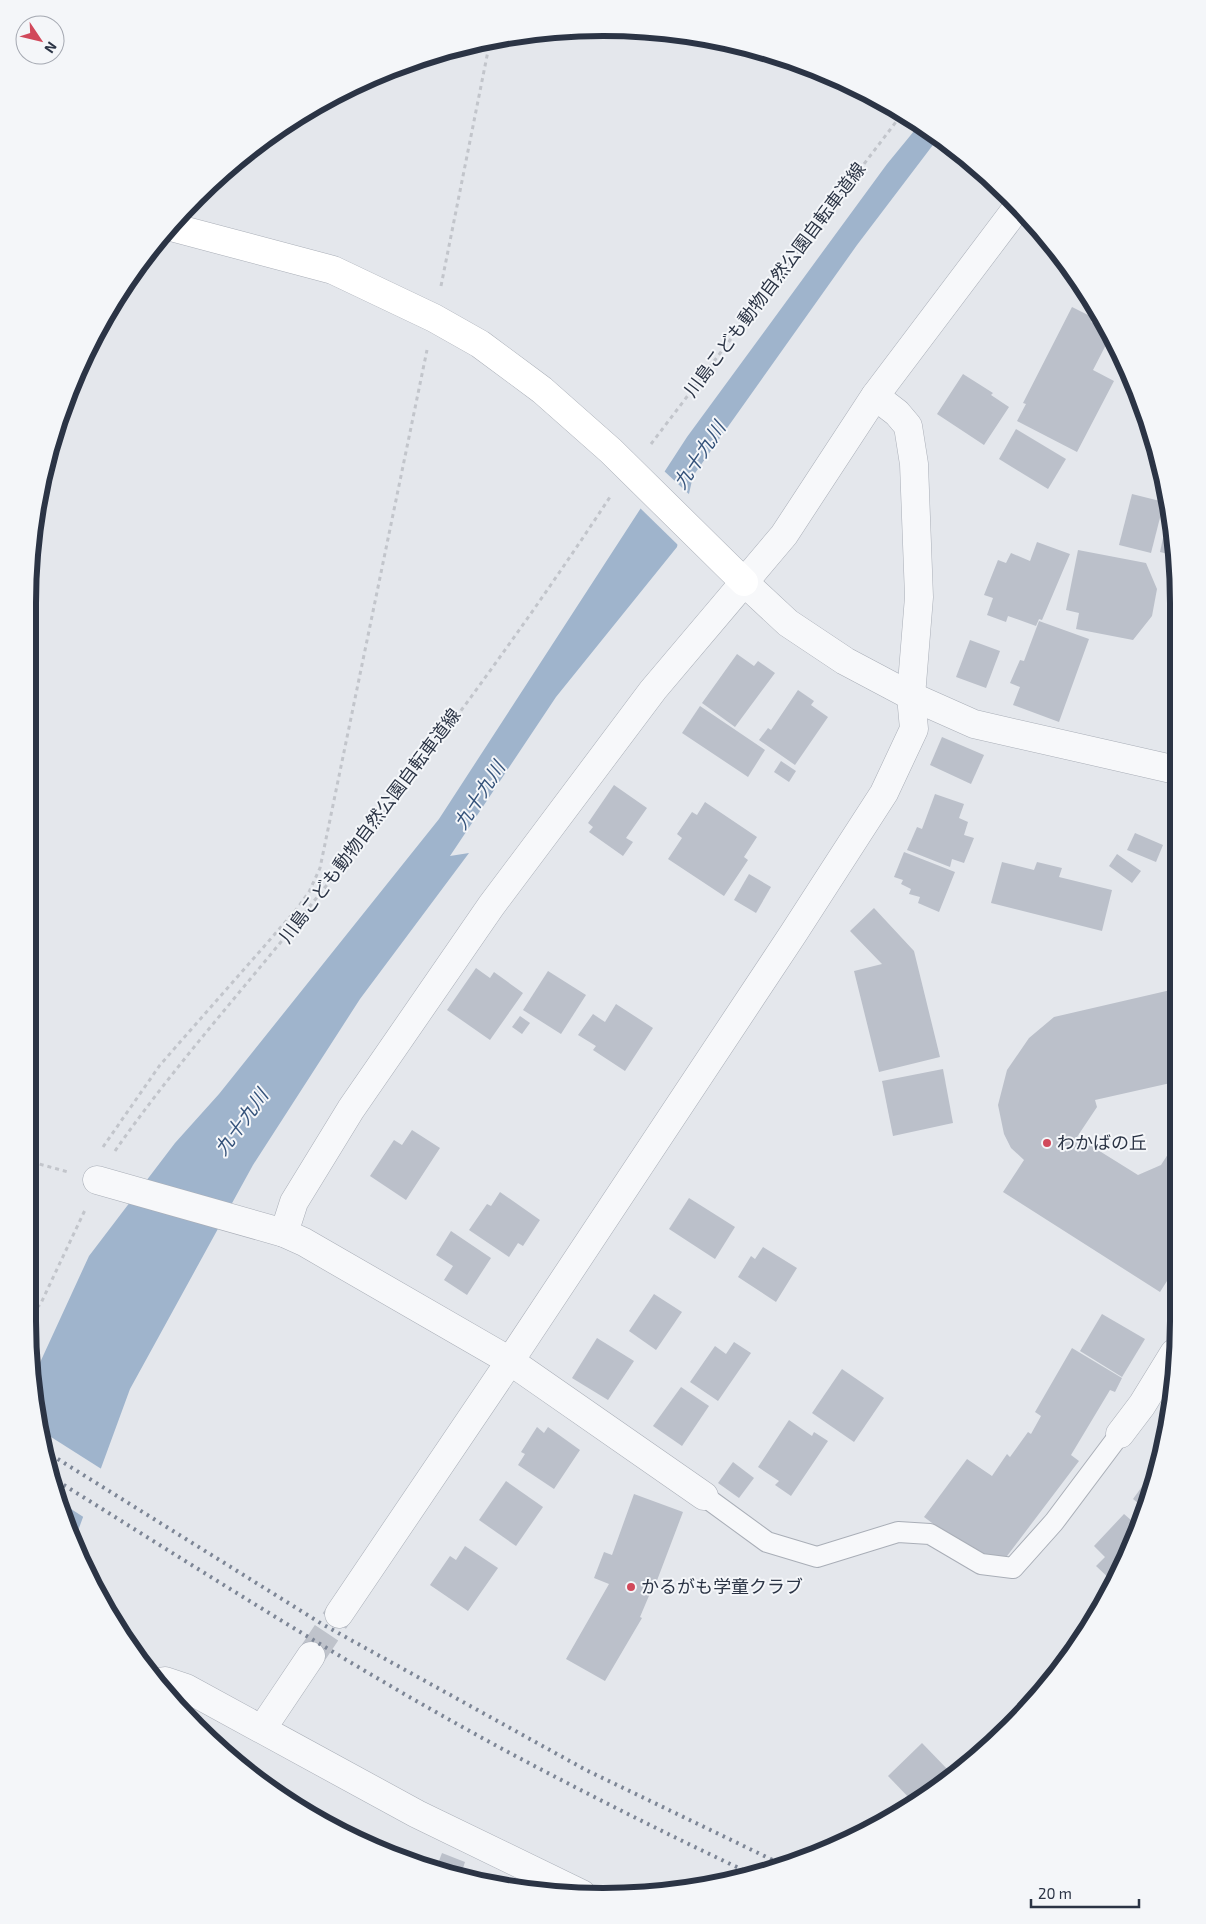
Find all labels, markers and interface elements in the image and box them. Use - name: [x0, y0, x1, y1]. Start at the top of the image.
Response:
- north arrow: [15, 15, 65, 65]
- text: N: [41, 39, 61, 57]
- street label: 川島こども動物自然公園自転車道線: [679, 158, 870, 401]
- water label: 九十九川: [668, 415, 730, 493]
- street label: 川島こども動物自然公園自転車道線: [274, 704, 465, 947]
- water label: 九十九川: [448, 755, 510, 833]
- water label: 九十九川: [209, 1083, 273, 1159]
- place label: わかばの丘: [1057, 1131, 1147, 1153]
- marker: わかばの丘: [1041, 1137, 1053, 1149]
- place label: かるがも学童クラブ: [641, 1575, 803, 1597]
- marker: かるがも学童クラブ: [625, 1581, 637, 1593]
- scale bar: [1031, 1876, 1138, 1908]
- text: 20 m: [1038, 1884, 1072, 1902]

